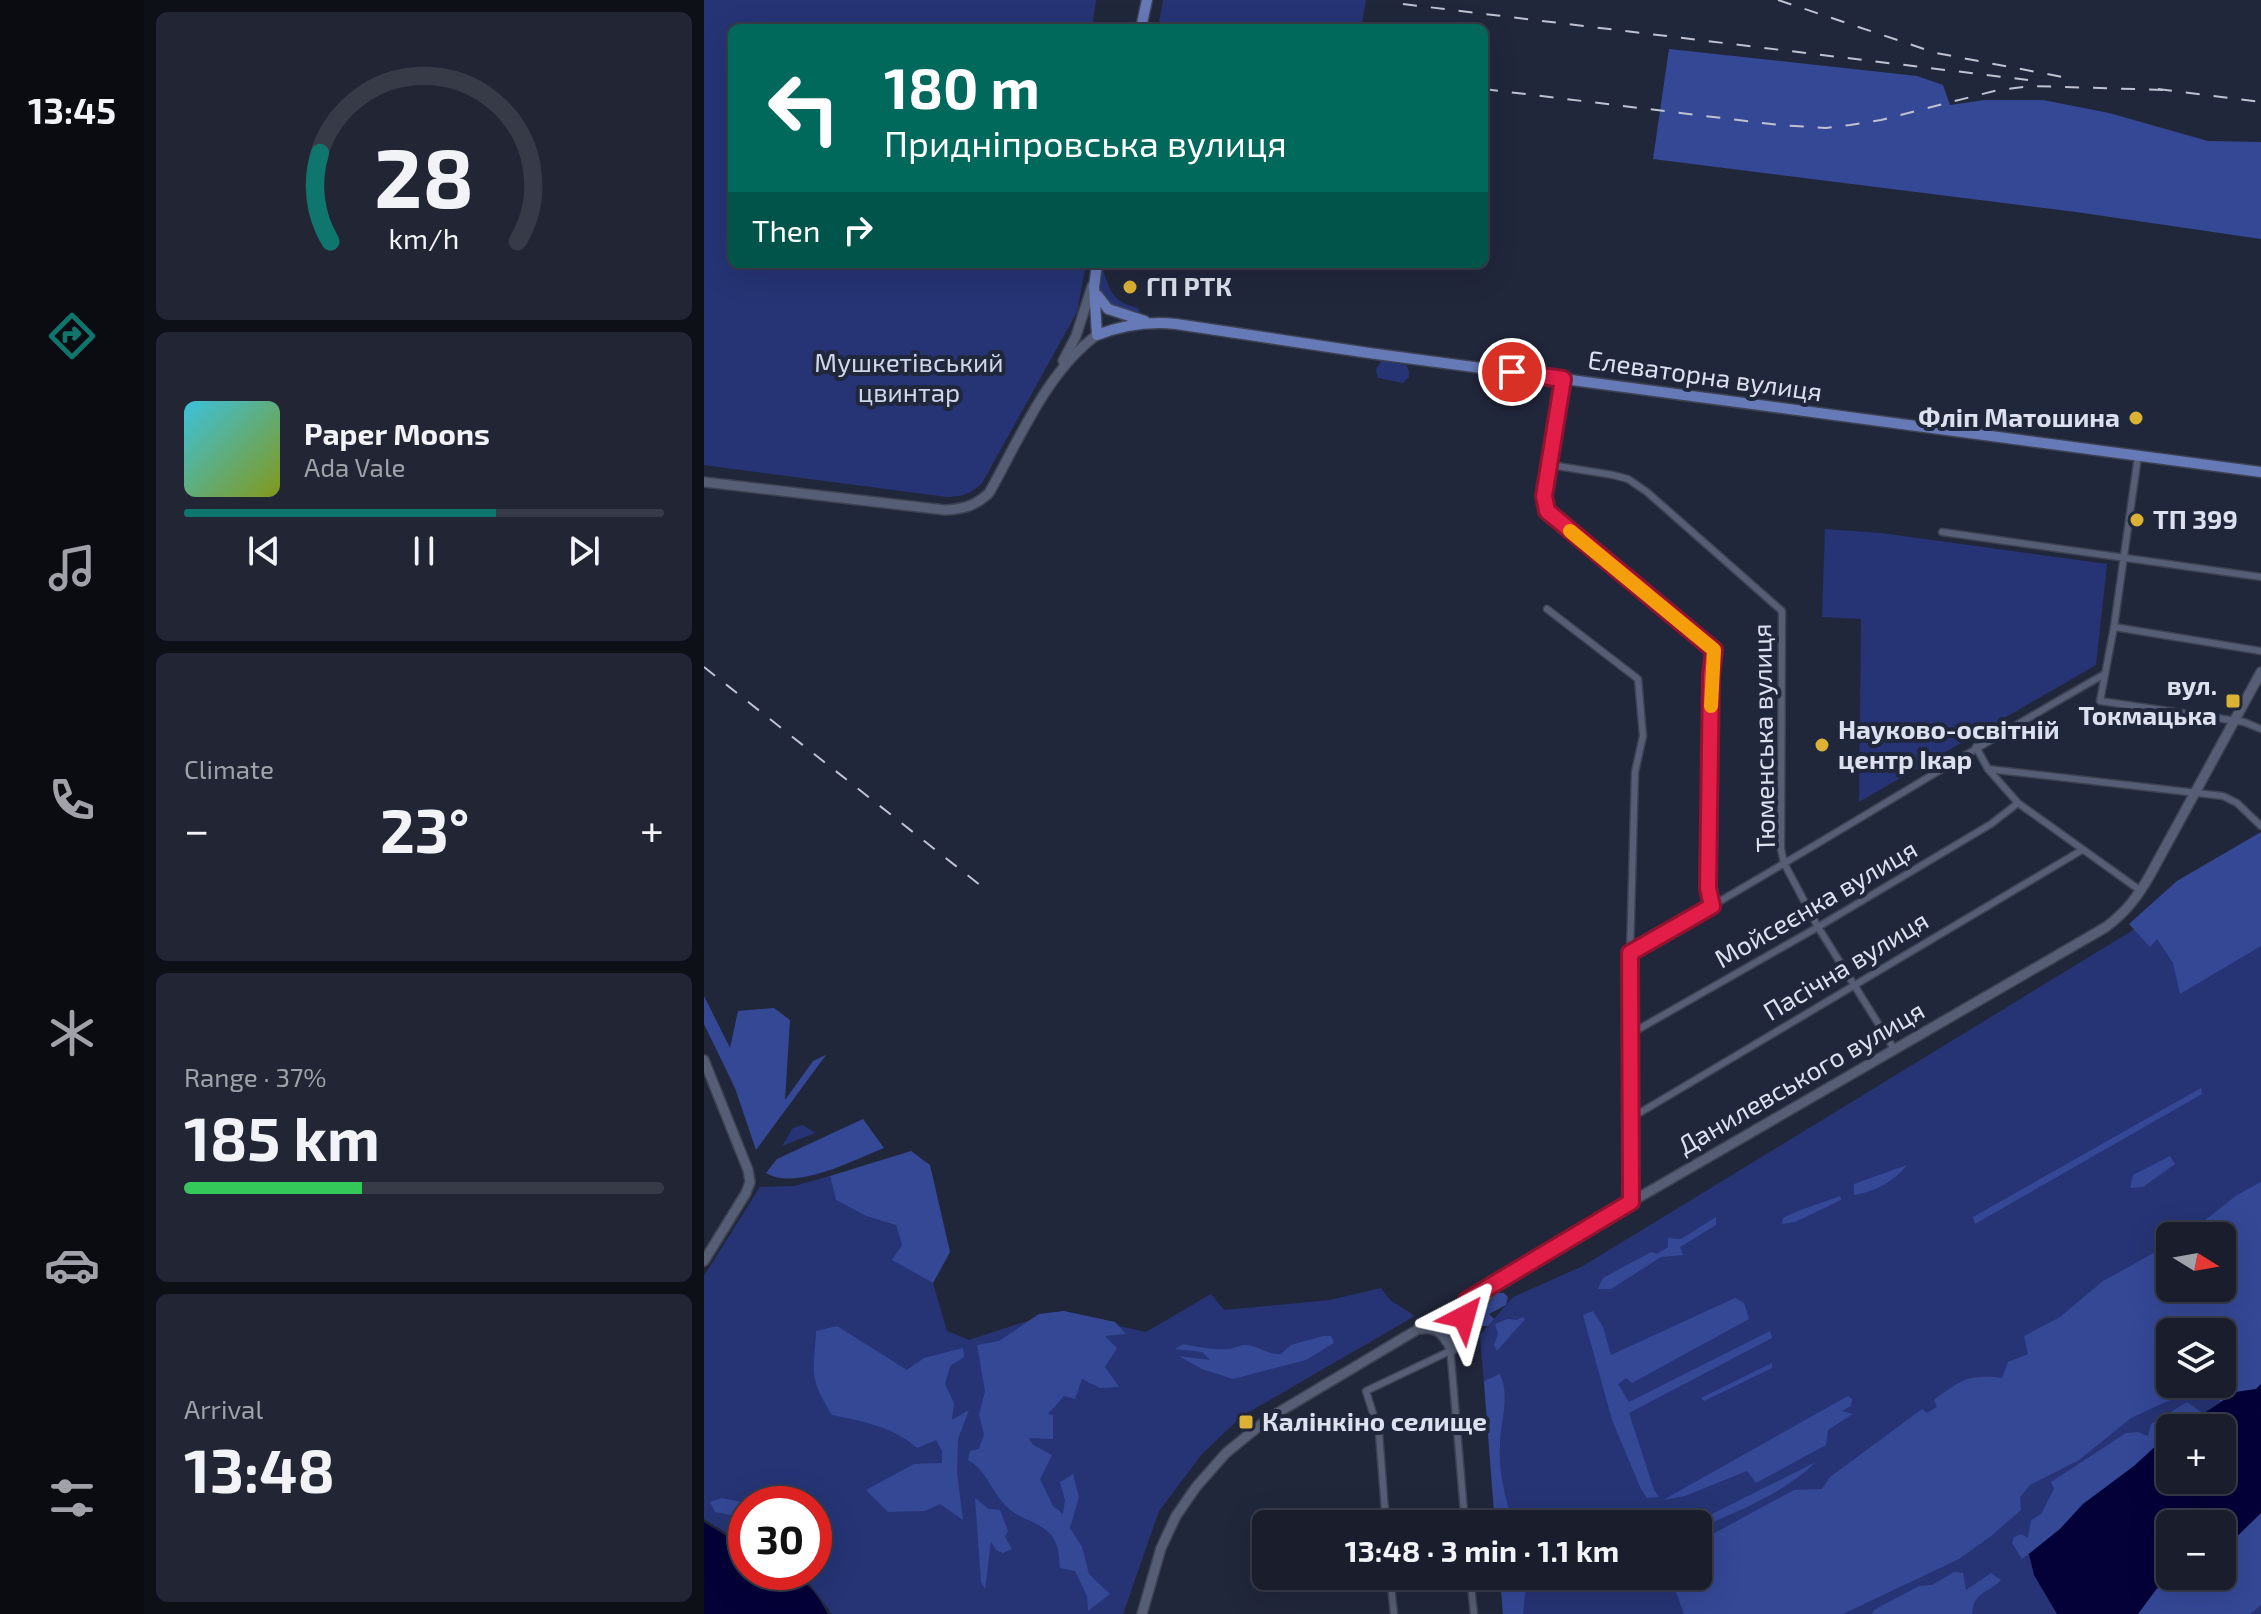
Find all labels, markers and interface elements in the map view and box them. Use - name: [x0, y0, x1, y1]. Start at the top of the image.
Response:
- text: 180 m: [884, 53, 1040, 120]
- icon: left: [752, 56, 856, 160]
- text: 13:45: [28, 88, 116, 131]
- text: Придніпровська вулиця: [884, 121, 1287, 164]
- text: 28: [374, 125, 474, 225]
- icon: right: [836, 208, 880, 252]
- text: Then: [752, 212, 820, 248]
- text: km/h: [389, 220, 459, 255]
- place label: ГП РТК: [1146, 270, 1232, 301]
- marker: ГП РТК: [1121, 278, 1139, 296]
- icon: directions: [44, 308, 100, 364]
- pin: [1478, 338, 1546, 406]
- street label: Елеваторна вулиця: [1586, 343, 1824, 407]
- park label: Мушкетівський цвинтар: [814, 346, 1004, 407]
- icon: arrive: [1490, 350, 1534, 394]
- place label: Фліп Матошина: [1918, 401, 2120, 432]
- marker: Фліп Матошина: [2127, 409, 2145, 427]
- text: Paper Moons: [304, 415, 490, 451]
- text: Ada Vale: [304, 451, 406, 482]
- place label: ТП 399: [2153, 503, 2238, 534]
- marker: ТП 399: [2128, 511, 2146, 529]
- icon: previous: [242, 529, 286, 573]
- icon: pause: [402, 529, 446, 573]
- icon: next: [562, 529, 606, 573]
- icon: music: [44, 540, 100, 596]
- street label: Тюменська вулиця: [1745, 623, 1781, 853]
- place label: вул. Токмацька: [2079, 669, 2217, 730]
- marker: вул. Токмацька: [2224, 692, 2242, 710]
- place label: Науково-освітній центр Ікар: [1838, 713, 2060, 774]
- marker: Науково-освітній центр Ікар: [1813, 736, 1831, 754]
- text: Climate: [184, 753, 274, 784]
- icon: phone: [44, 772, 100, 828]
- text: 23°: [380, 793, 470, 865]
- text: −: [184, 802, 210, 855]
- text: +: [640, 802, 664, 855]
- street label: Мойсеєнка вулиця: [1709, 832, 1922, 974]
- street label: Пасічна вулиця: [1757, 903, 1934, 1027]
- street label: Данилевського вулиця: [1671, 993, 1930, 1161]
- icon: climate: [44, 1005, 100, 1061]
- text: Range · 37%: [184, 1061, 327, 1092]
- text: 185 km: [184, 1101, 380, 1173]
- north arrow: [2156, 1222, 2236, 1302]
- map controls: [2156, 1222, 2236, 1590]
- icon: car: [44, 1237, 100, 1293]
- position arrow: [1422, 1275, 1506, 1359]
- button: layers: [2156, 1318, 2236, 1398]
- text: Arrival: [184, 1393, 263, 1424]
- place label: Калінкіно селище: [1262, 1405, 1487, 1436]
- marker: Калінкіно селище: [1237, 1413, 1255, 1431]
- button: +: [2156, 1414, 2236, 1494]
- text: 13:48: [184, 1433, 335, 1505]
- icon: filters: [44, 1470, 100, 1526]
- speed limit sign: 30: [728, 1486, 832, 1590]
- button: −: [2156, 1510, 2236, 1590]
- text: 13:48 · 3 min · 1.1 km: [1345, 1532, 1619, 1568]

